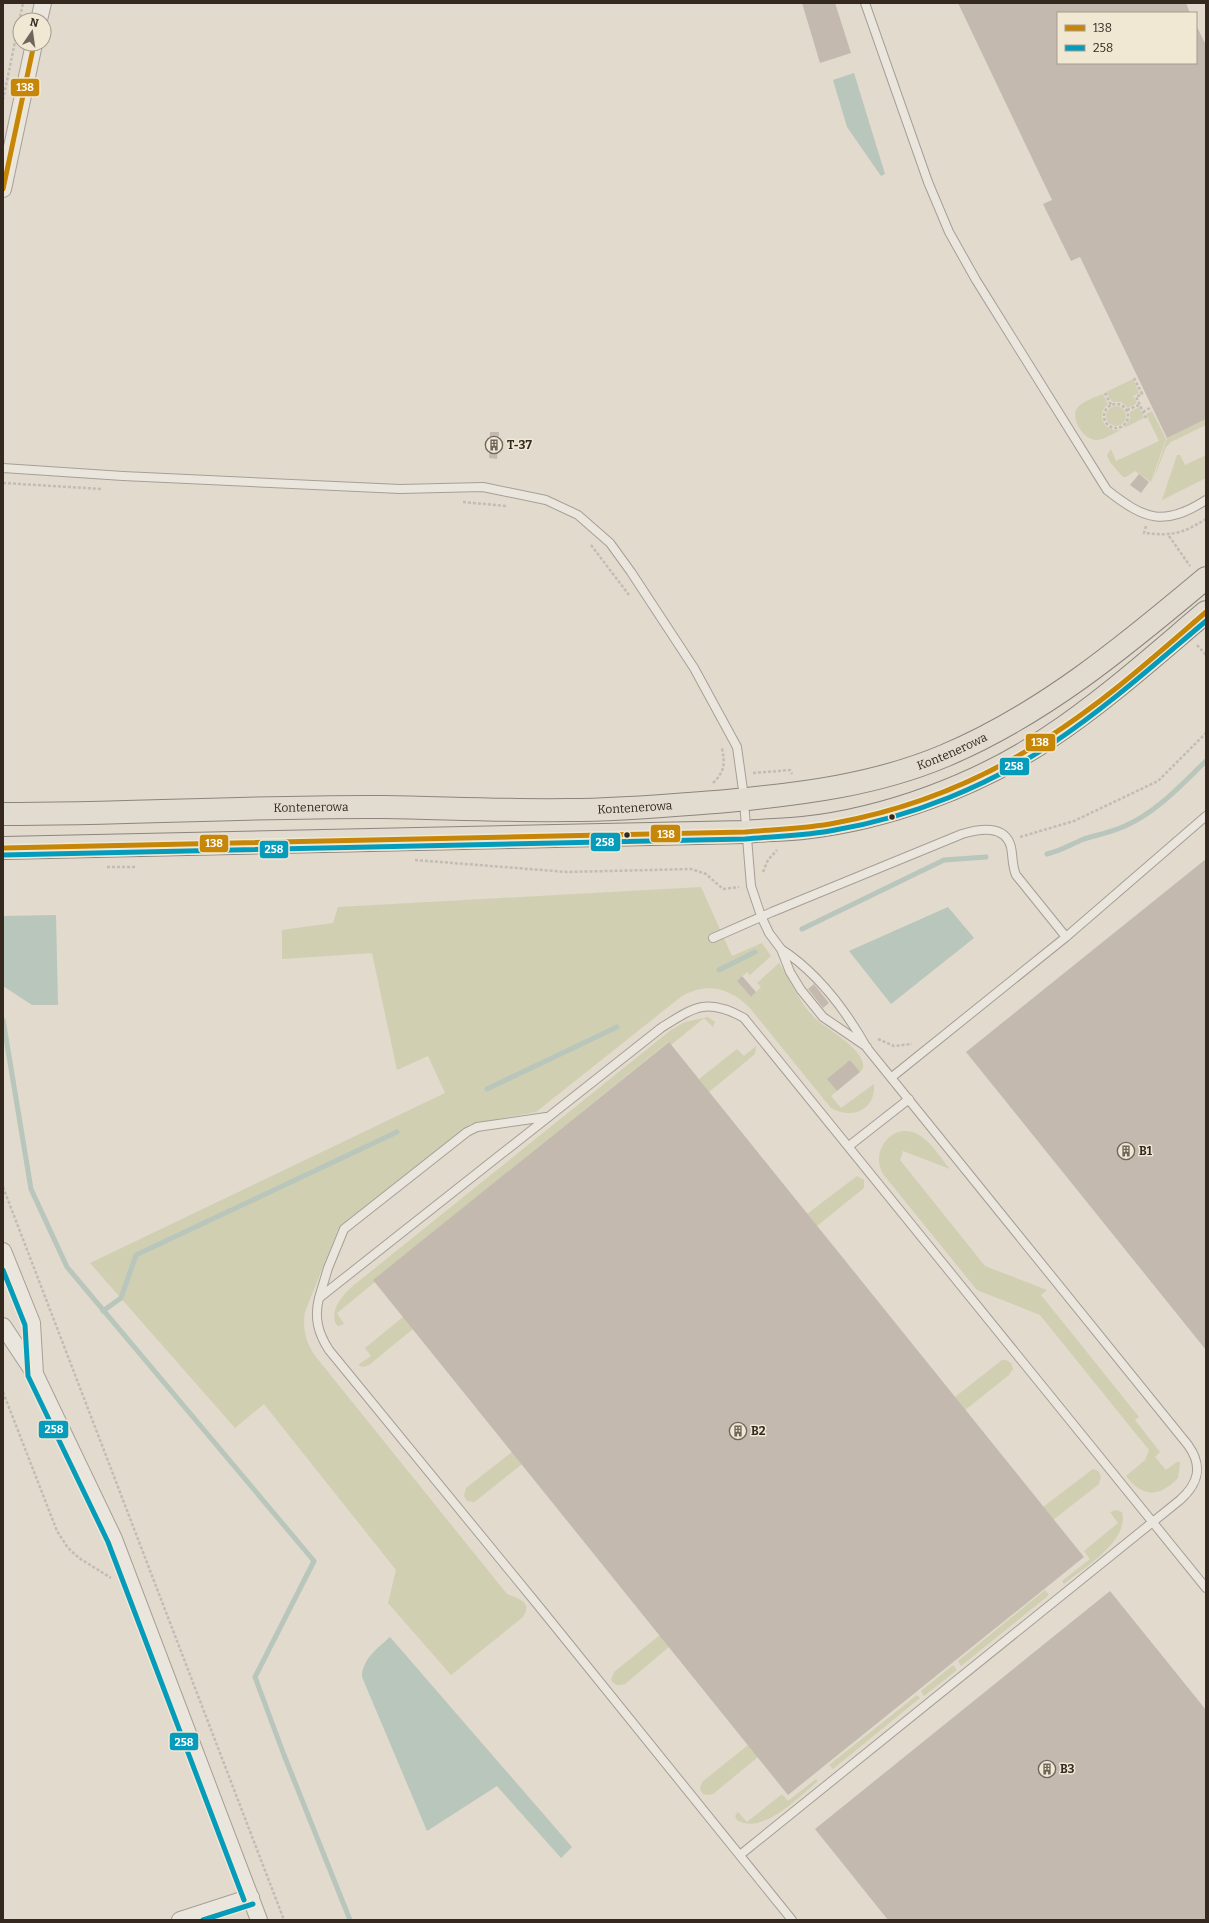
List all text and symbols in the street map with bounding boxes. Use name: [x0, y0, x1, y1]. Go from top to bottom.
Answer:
north arrow: [12, 12, 52, 52]
legend: [1057, 12, 1197, 64]
text: N: [29, 15, 40, 30]
text: 138: [1093, 21, 1112, 35]
text: 258: [1093, 41, 1113, 55]
line badge: 138: [10, 78, 40, 97]
text: 138: [16, 81, 34, 94]
building icon: T-37: [484, 435, 504, 455]
place label: T-37: [507, 438, 533, 452]
street label: Kontenerowa: [915, 730, 990, 773]
line badge: 138: [1025, 733, 1056, 752]
text: 138: [1031, 736, 1049, 749]
line badge: 258: [999, 757, 1030, 776]
text: 258: [1005, 760, 1024, 773]
street label: Kontenerowa: [597, 798, 673, 817]
street label: Kontenerowa: [273, 800, 349, 815]
unlabelled marker: [887, 812, 897, 822]
line badge: 138: [650, 824, 681, 843]
text: 138: [657, 828, 675, 841]
unlabelled marker: [622, 830, 632, 840]
line badge: 258: [590, 832, 621, 852]
line badge: 138: [199, 834, 229, 853]
text: 258: [596, 836, 615, 849]
text: 138: [205, 837, 223, 850]
line badge: 258: [259, 840, 289, 859]
text: 258: [265, 843, 284, 856]
building icon: B1: [1116, 1141, 1136, 1161]
place label: B1: [1139, 1144, 1153, 1158]
line badge: 258: [38, 1420, 69, 1439]
building icon: B2: [728, 1421, 748, 1441]
text: 258: [45, 1423, 64, 1436]
place label: B2: [751, 1424, 766, 1438]
line badge: 258: [169, 1732, 199, 1751]
text: 258: [175, 1736, 194, 1749]
building icon: B3: [1037, 1759, 1057, 1779]
place label: B3: [1060, 1762, 1075, 1776]

